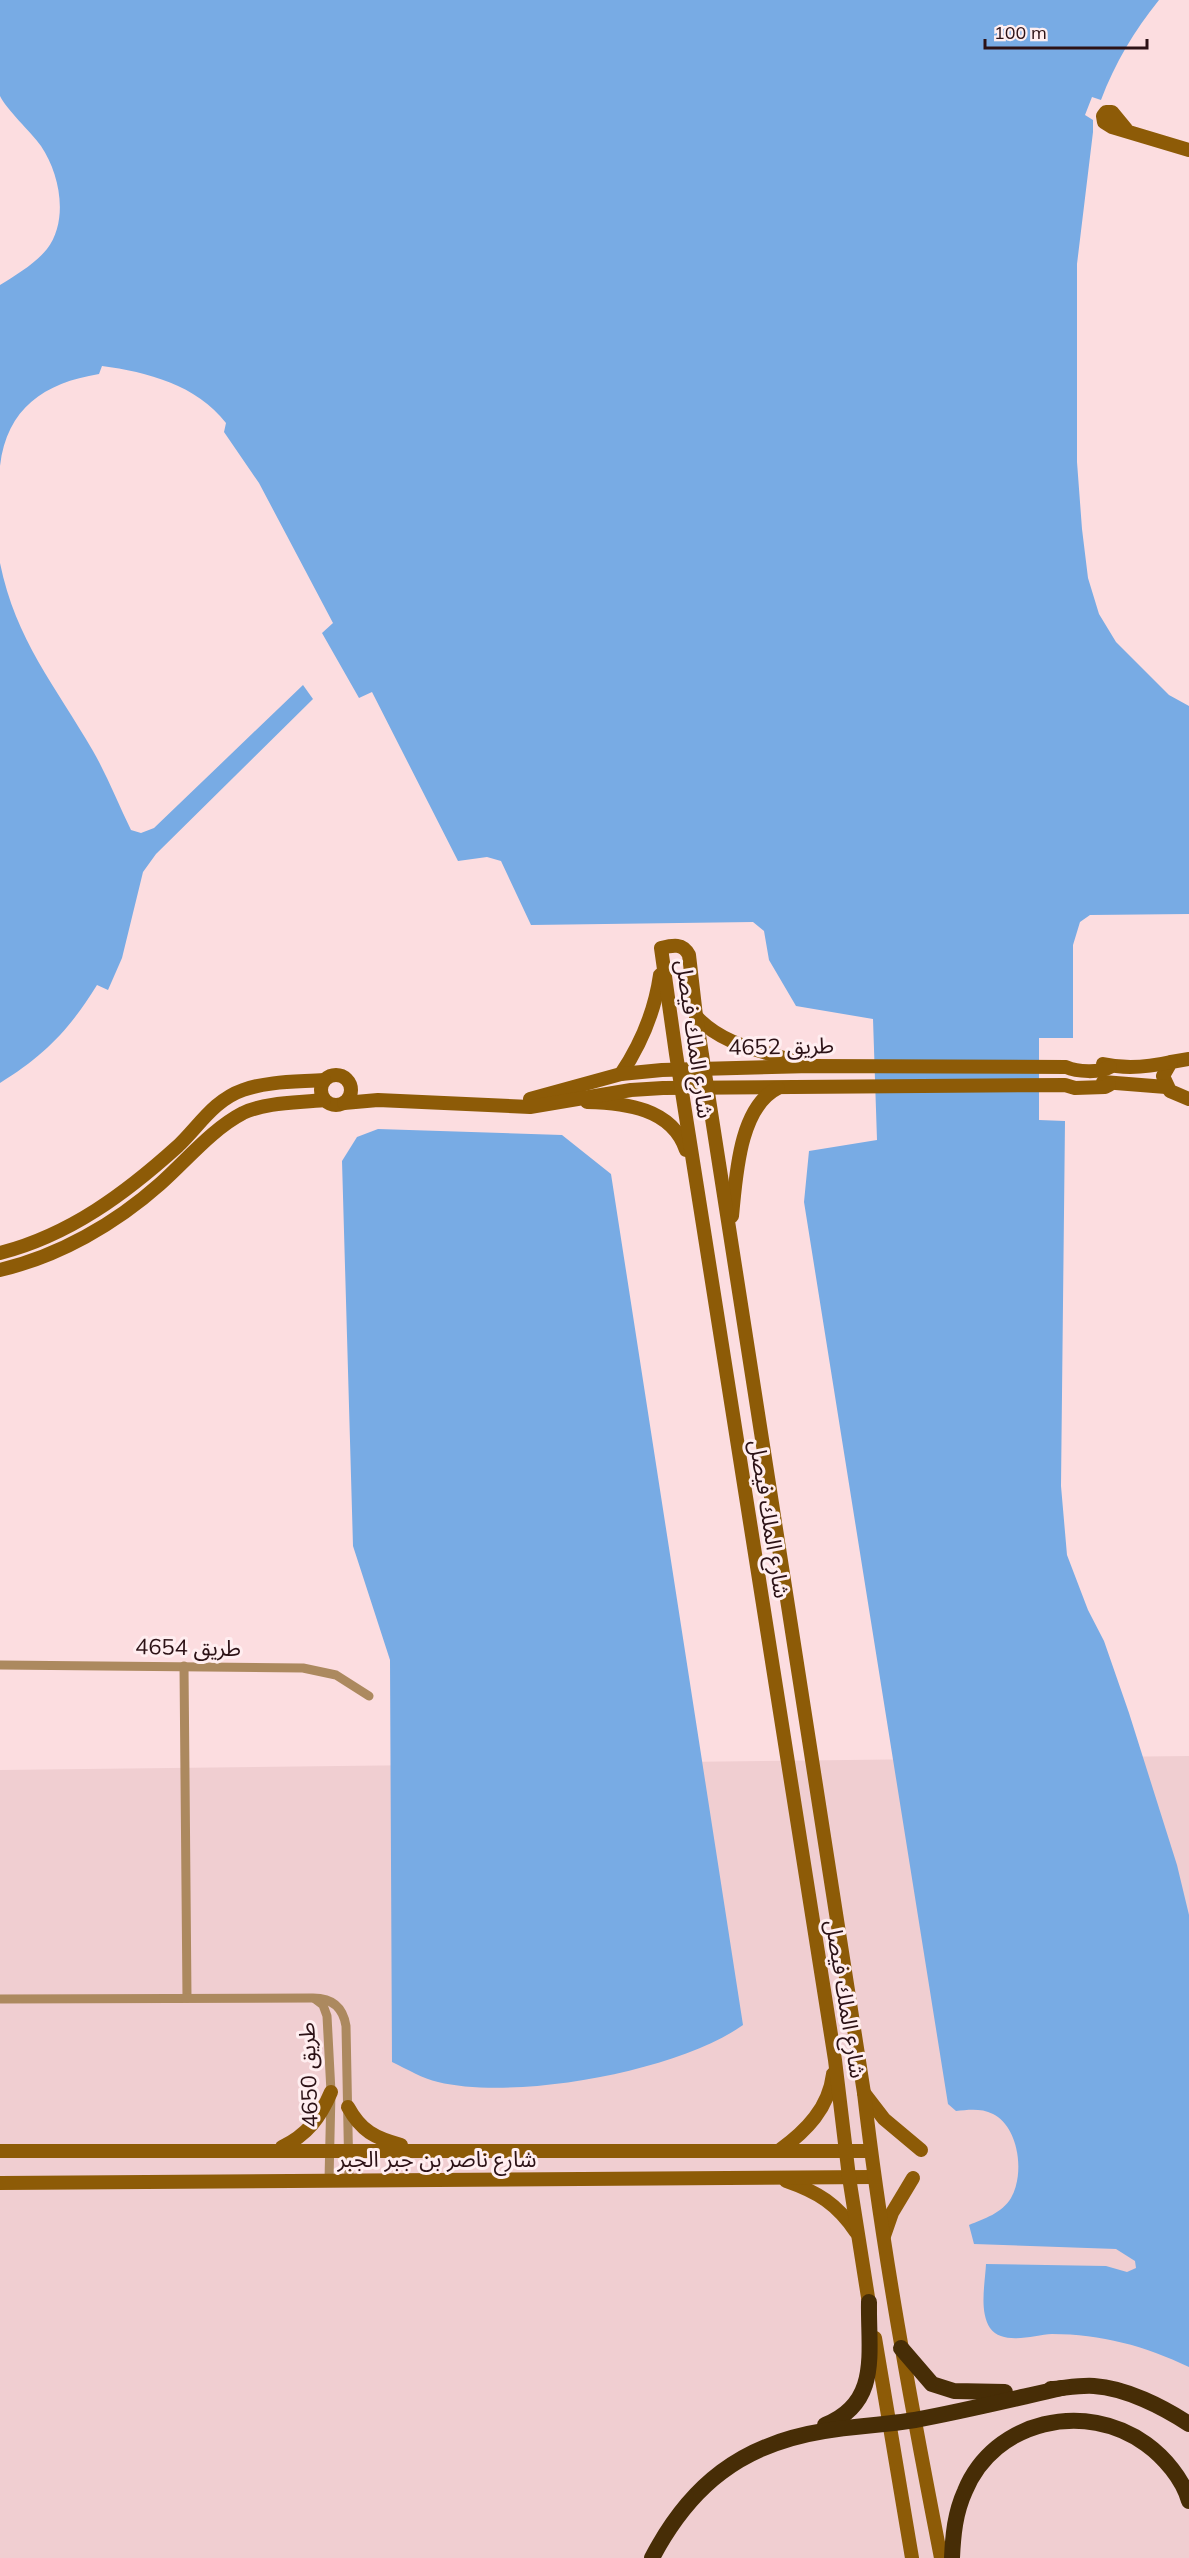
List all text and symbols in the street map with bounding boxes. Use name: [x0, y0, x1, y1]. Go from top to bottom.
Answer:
scale bar: [985, 12, 1147, 50]
text: 100 m: [994, 21, 1047, 44]
street label: شارع الملك فيصل: [667, 958, 720, 1121]
street label: طريق 4652: [728, 1031, 834, 1061]
street label: شارع الملك فيصل: [741, 1438, 796, 1601]
street label: طريق 4654: [135, 1632, 241, 1662]
street label: شارع الملك فيصل: [817, 1918, 872, 2081]
street label: طريق 4650: [292, 2022, 324, 2128]
street label: شارع ناصر بن جبر الجبر: [336, 2145, 537, 2176]

